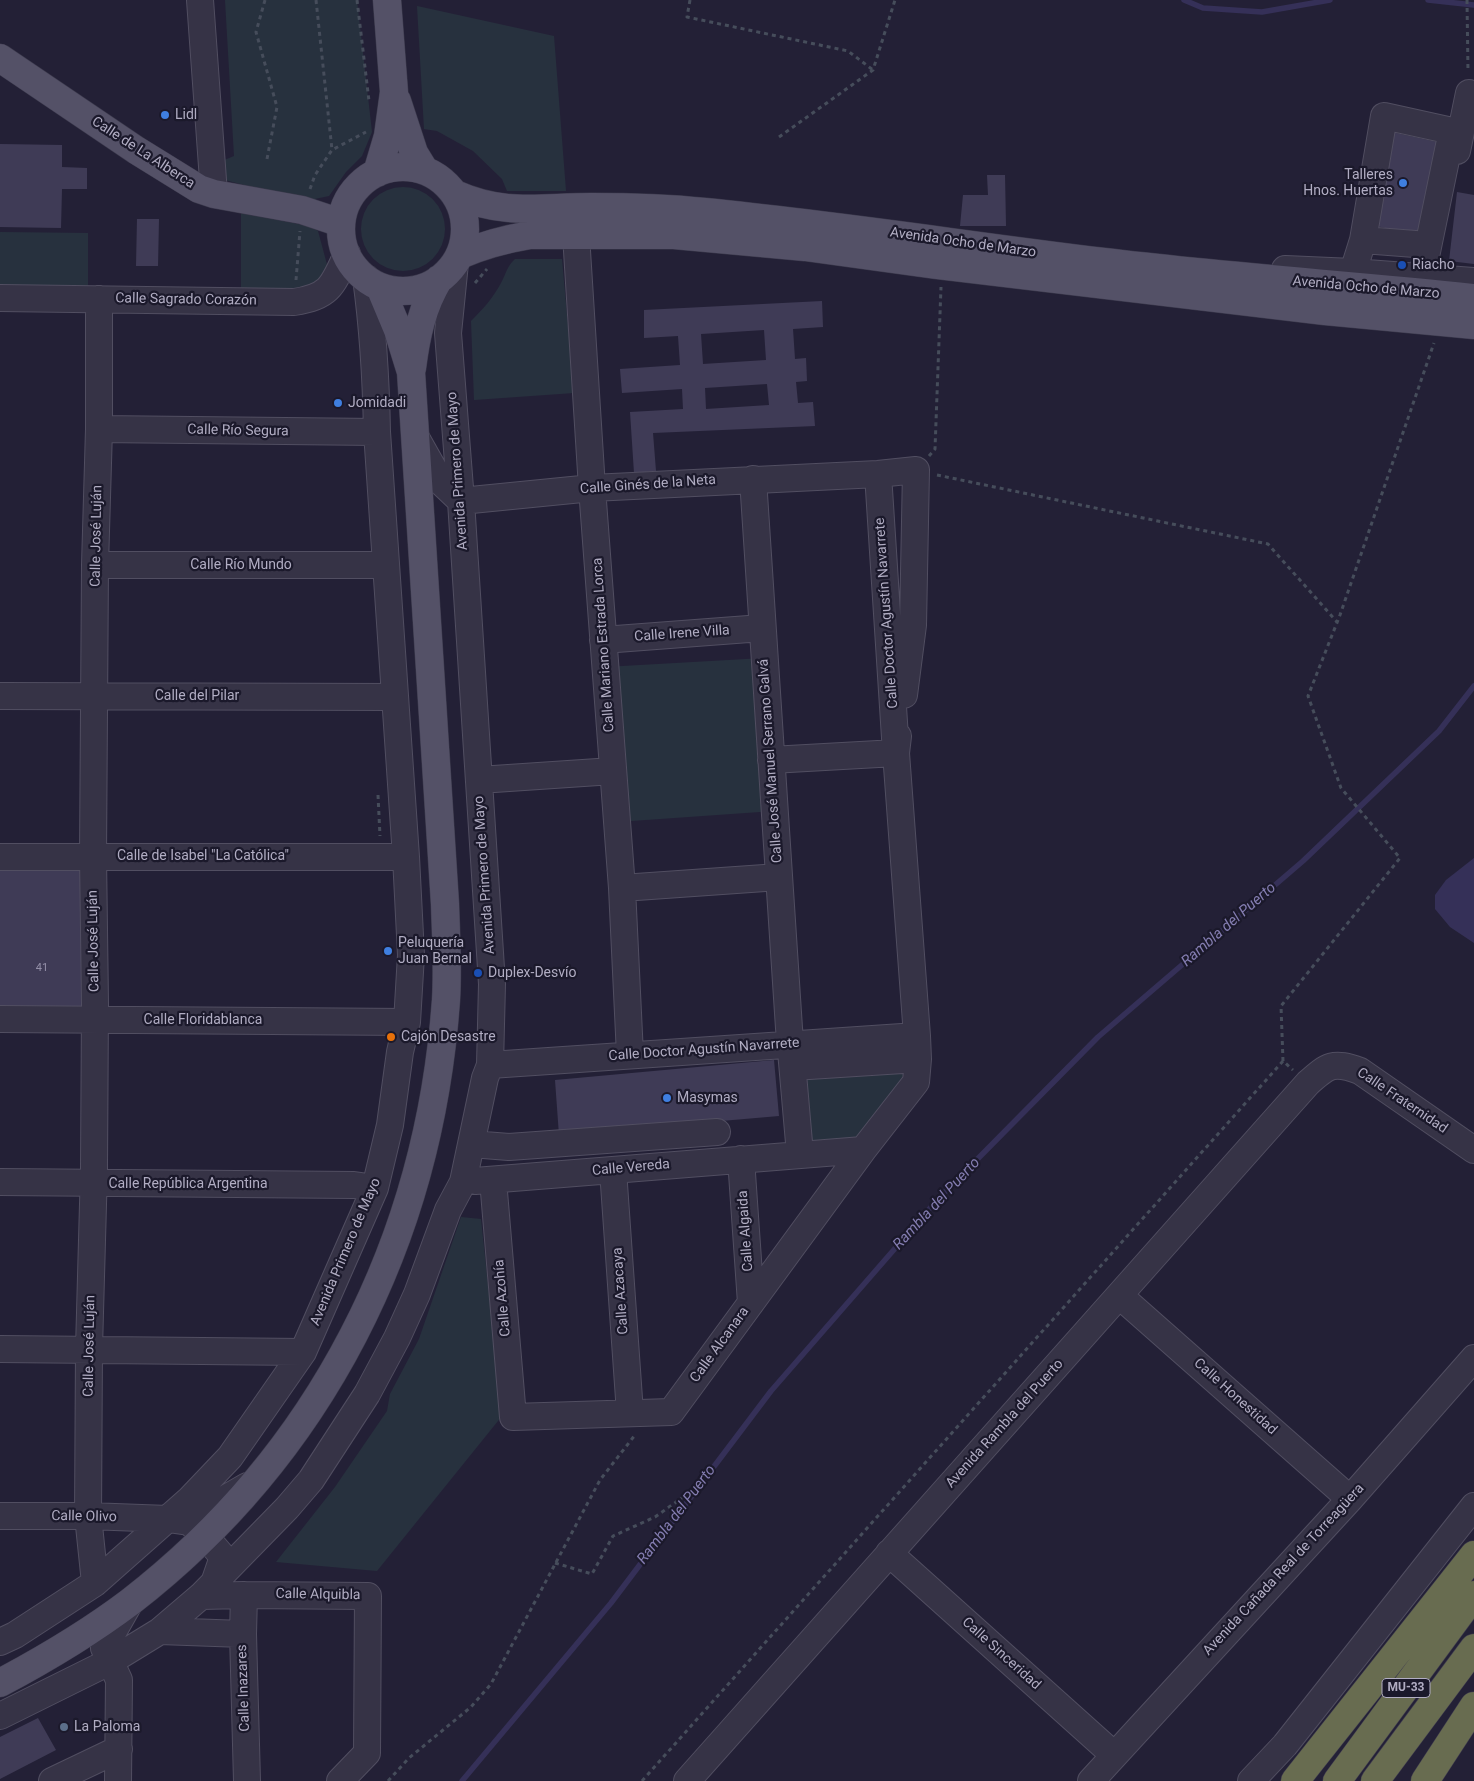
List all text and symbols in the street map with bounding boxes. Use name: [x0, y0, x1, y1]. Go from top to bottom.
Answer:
place label: Lidl: [175, 107, 197, 123]
marker: Lidl: [159, 109, 171, 121]
street label: Calle de La Alberca: [88, 113, 198, 193]
place label: Talleres Hnos. Huertas: [1303, 167, 1393, 200]
marker: Talleres Hnos. Huertas: [1397, 177, 1409, 189]
street label: Avenida Ocho de Marzo: [889, 224, 1037, 262]
place label: Riacho: [1412, 257, 1455, 273]
marker: Riacho: [1396, 259, 1408, 271]
street label: Avenida Ocho de Marzo: [1292, 273, 1440, 303]
street label: Calle Sagrado Corazón: [115, 290, 257, 310]
street label: Avenida Primero de Mayo: [444, 391, 472, 551]
place label: Jomidadi: [348, 395, 406, 411]
marker: Jomidadi: [332, 397, 344, 409]
street label: Calle Río Segura: [187, 422, 289, 440]
street label: Calle Ginés de la Neta: [580, 472, 716, 498]
street label: Calle José Luján: [88, 485, 106, 587]
street label: Calle Doctor Agustín Navarrete: [872, 517, 902, 709]
street label: Calle Río Mundo: [190, 557, 292, 573]
street label: Calle Mariano Estrada Lorca: [590, 557, 618, 733]
street label: Calle Irene Villa: [634, 622, 730, 646]
street label: Calle José Manuel Serrano Galvá: [755, 658, 787, 864]
street label: Calle del Pilar: [155, 688, 239, 704]
street label: Avenida Primero de Mayo: [471, 795, 499, 955]
street label: Calle de Isabel "La Católica": [117, 848, 289, 864]
water label: Rambla del Puerto: [1178, 879, 1280, 971]
street label: Calle José Luján: [85, 890, 103, 992]
place label: Peluquería Juan Bernal: [398, 935, 472, 968]
marker: Peluquería Juan Bernal: [382, 945, 394, 957]
house number: 41: [36, 961, 48, 975]
place label: Duplex-Desvío: [488, 965, 576, 981]
marker: Duplex-Desvío: [472, 967, 484, 979]
street label: Calle Floridablanca: [144, 1012, 262, 1028]
place label: Cajón Desastre: [401, 1029, 496, 1045]
marker: Cajón Desastre: [385, 1031, 397, 1043]
street label: Calle Doctor Agustín Navarrete: [608, 1035, 800, 1065]
street label: Calle Fraternidad: [1354, 1065, 1450, 1137]
place label: Masymas: [677, 1090, 738, 1106]
marker: Masymas: [661, 1092, 673, 1104]
water label: Rambla del Puerto: [890, 1154, 984, 1254]
street label: Calle Vereda: [591, 1156, 671, 1180]
street label: Calle República Argentina: [108, 1176, 268, 1192]
street label: Avenida Primero de Mayo: [307, 1176, 385, 1328]
street label: Calle Algaida: [735, 1190, 757, 1272]
street label: Calle Azacaya: [610, 1247, 632, 1335]
street label: Calle Azohía: [491, 1259, 515, 1337]
street label: Calle José Luján: [81, 1295, 99, 1397]
street label: Calle Alcanara: [687, 1304, 753, 1386]
street label: Calle Honestidad: [1190, 1355, 1280, 1439]
street label: Avenida Rambla del Puerto: [943, 1356, 1067, 1492]
water label: Rambla del Puerto: [634, 1462, 720, 1568]
street label: Avenida Cañada Real de Torreagüera: [1200, 1481, 1368, 1659]
street label: Calle Olivo: [51, 1508, 117, 1526]
street label: Calle Alquibla: [275, 1586, 361, 1604]
street label: Calle Sinceridad: [958, 1614, 1044, 1694]
street label: Calle Inazares: [234, 1644, 254, 1732]
road number: MU-33: [1382, 1679, 1430, 1698]
place label: La Paloma: [74, 1719, 140, 1735]
marker: La Paloma: [58, 1721, 70, 1733]

